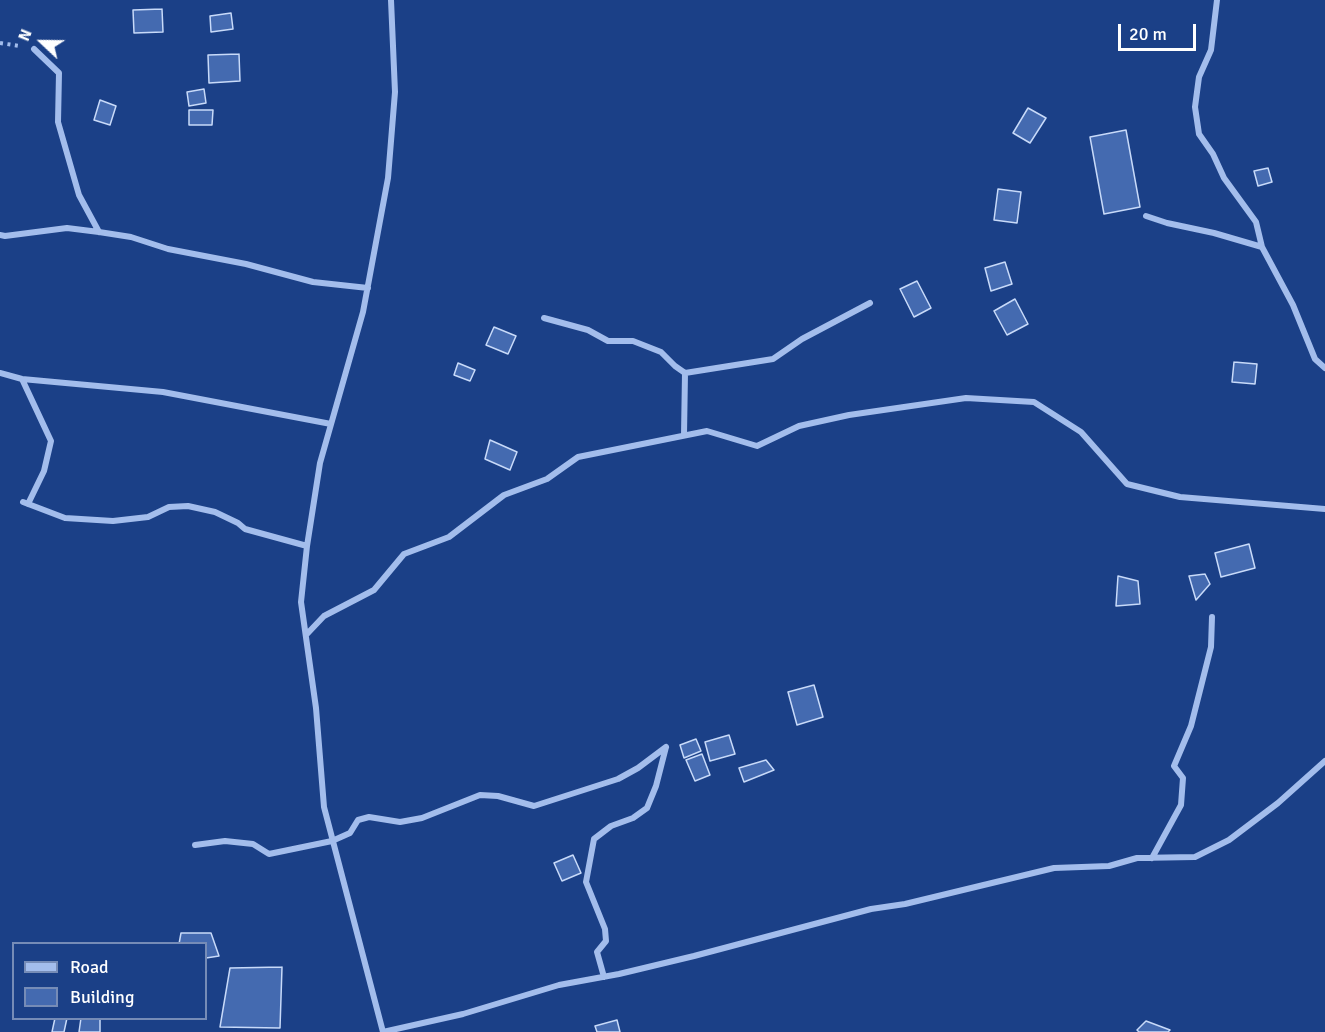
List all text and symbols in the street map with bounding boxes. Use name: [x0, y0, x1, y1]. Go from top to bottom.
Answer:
north arrow: [12, 12, 72, 72]
scale bar: [1121, 12, 1199, 50]
text: 20 m: [1129, 23, 1167, 45]
text: N: [14, 26, 37, 44]
legend: [12, 942, 207, 1020]
text: Road: [70, 956, 109, 978]
text: Building: [70, 986, 134, 1008]

